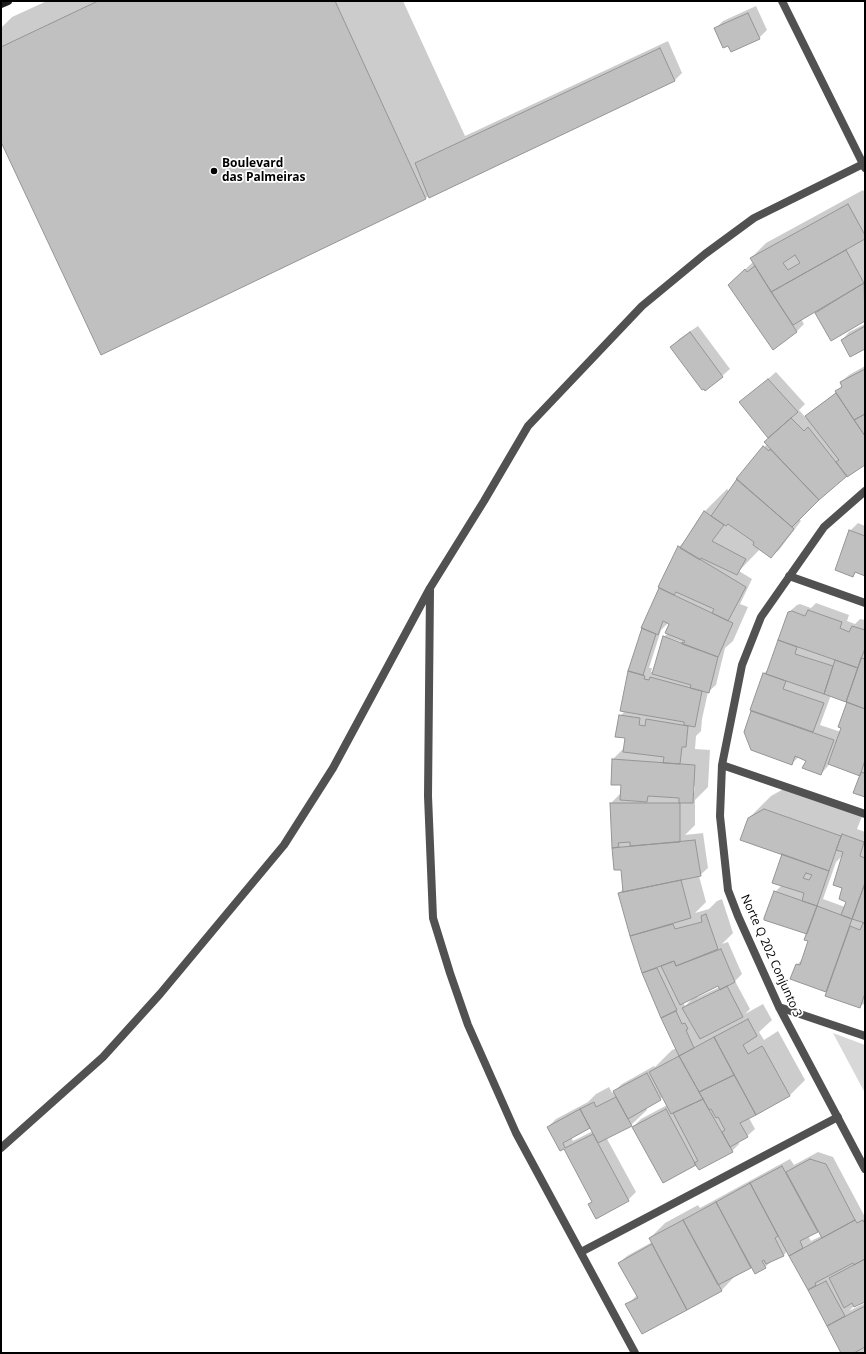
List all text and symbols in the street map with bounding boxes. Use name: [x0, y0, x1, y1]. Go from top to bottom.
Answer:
place label: Boulevard das Palmeiras: [222, 157, 306, 185]
marker: Boulevard das Palmeiras: [209, 166, 219, 176]
street label: Norte Q 202 Conjunto 3: [737, 892, 805, 1020]

